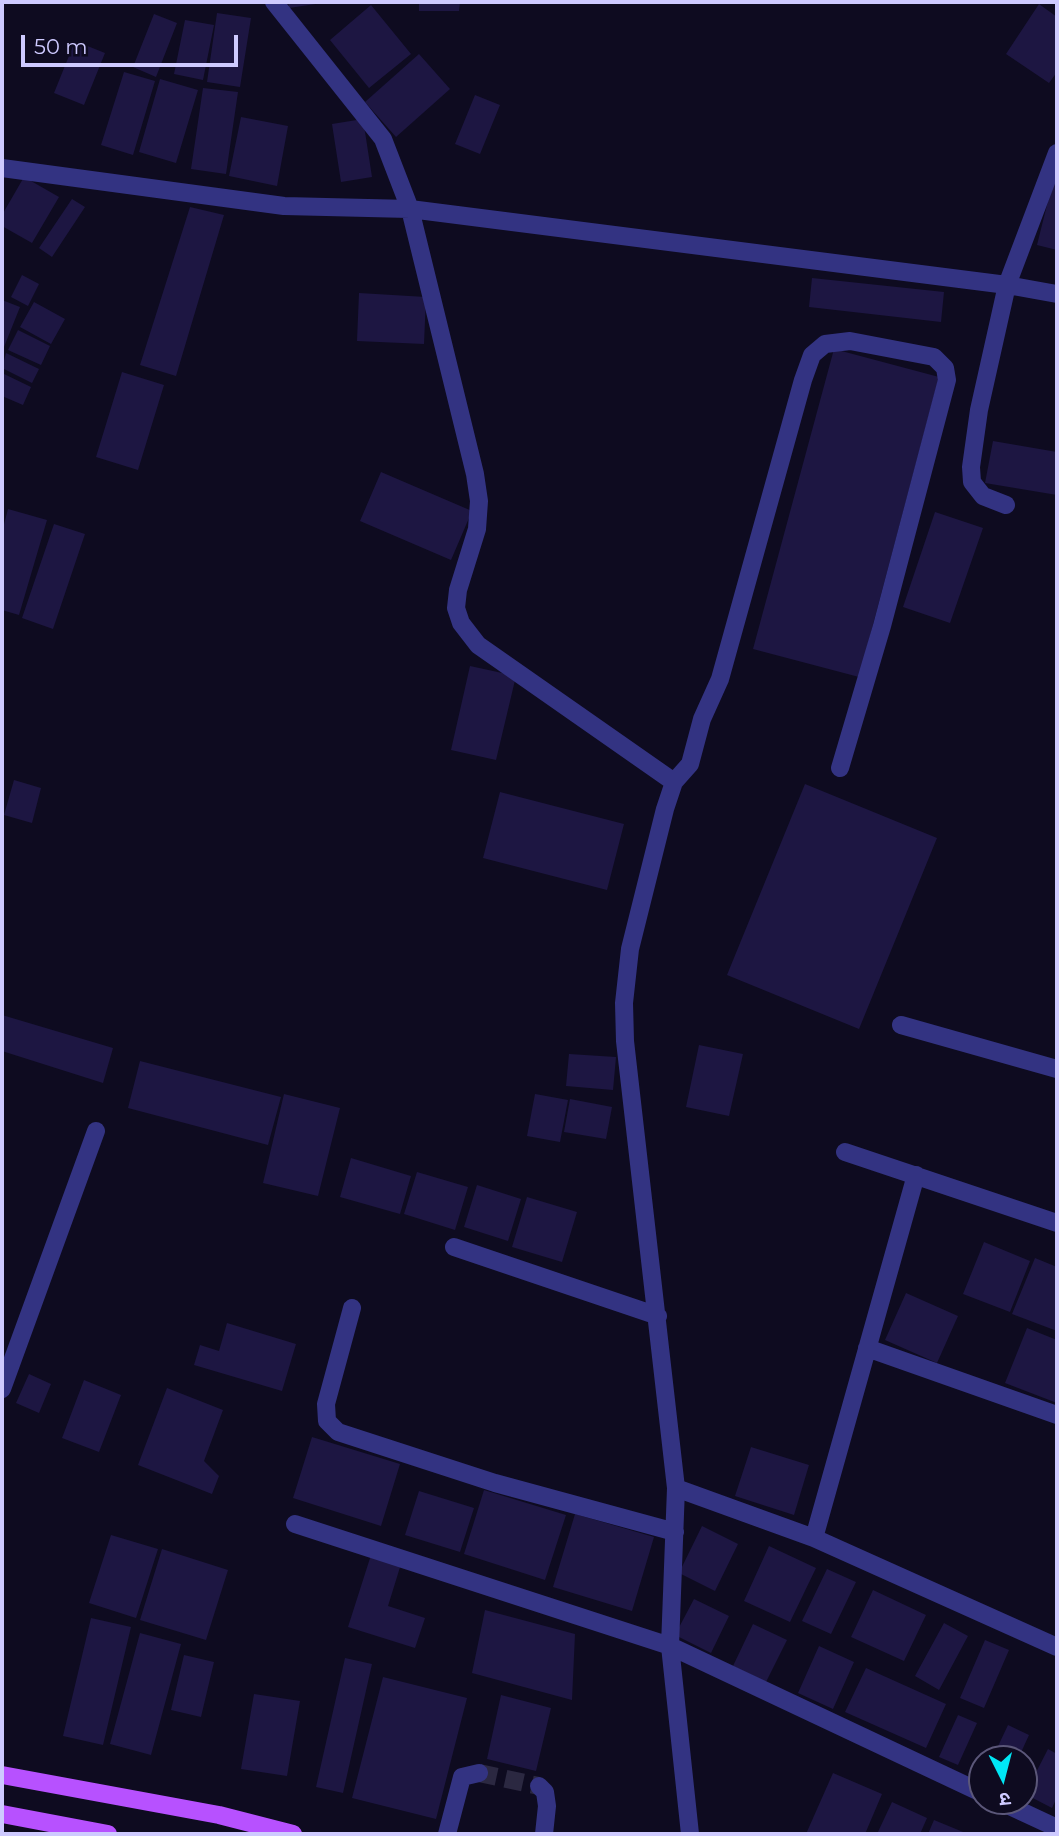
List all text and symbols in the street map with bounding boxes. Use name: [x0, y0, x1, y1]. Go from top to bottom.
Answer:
scale bar: [24, 21, 242, 65]
text: 50 m: [34, 34, 88, 59]
north arrow: [968, 1745, 1038, 1815]
text: उ: [998, 1787, 1012, 1811]

